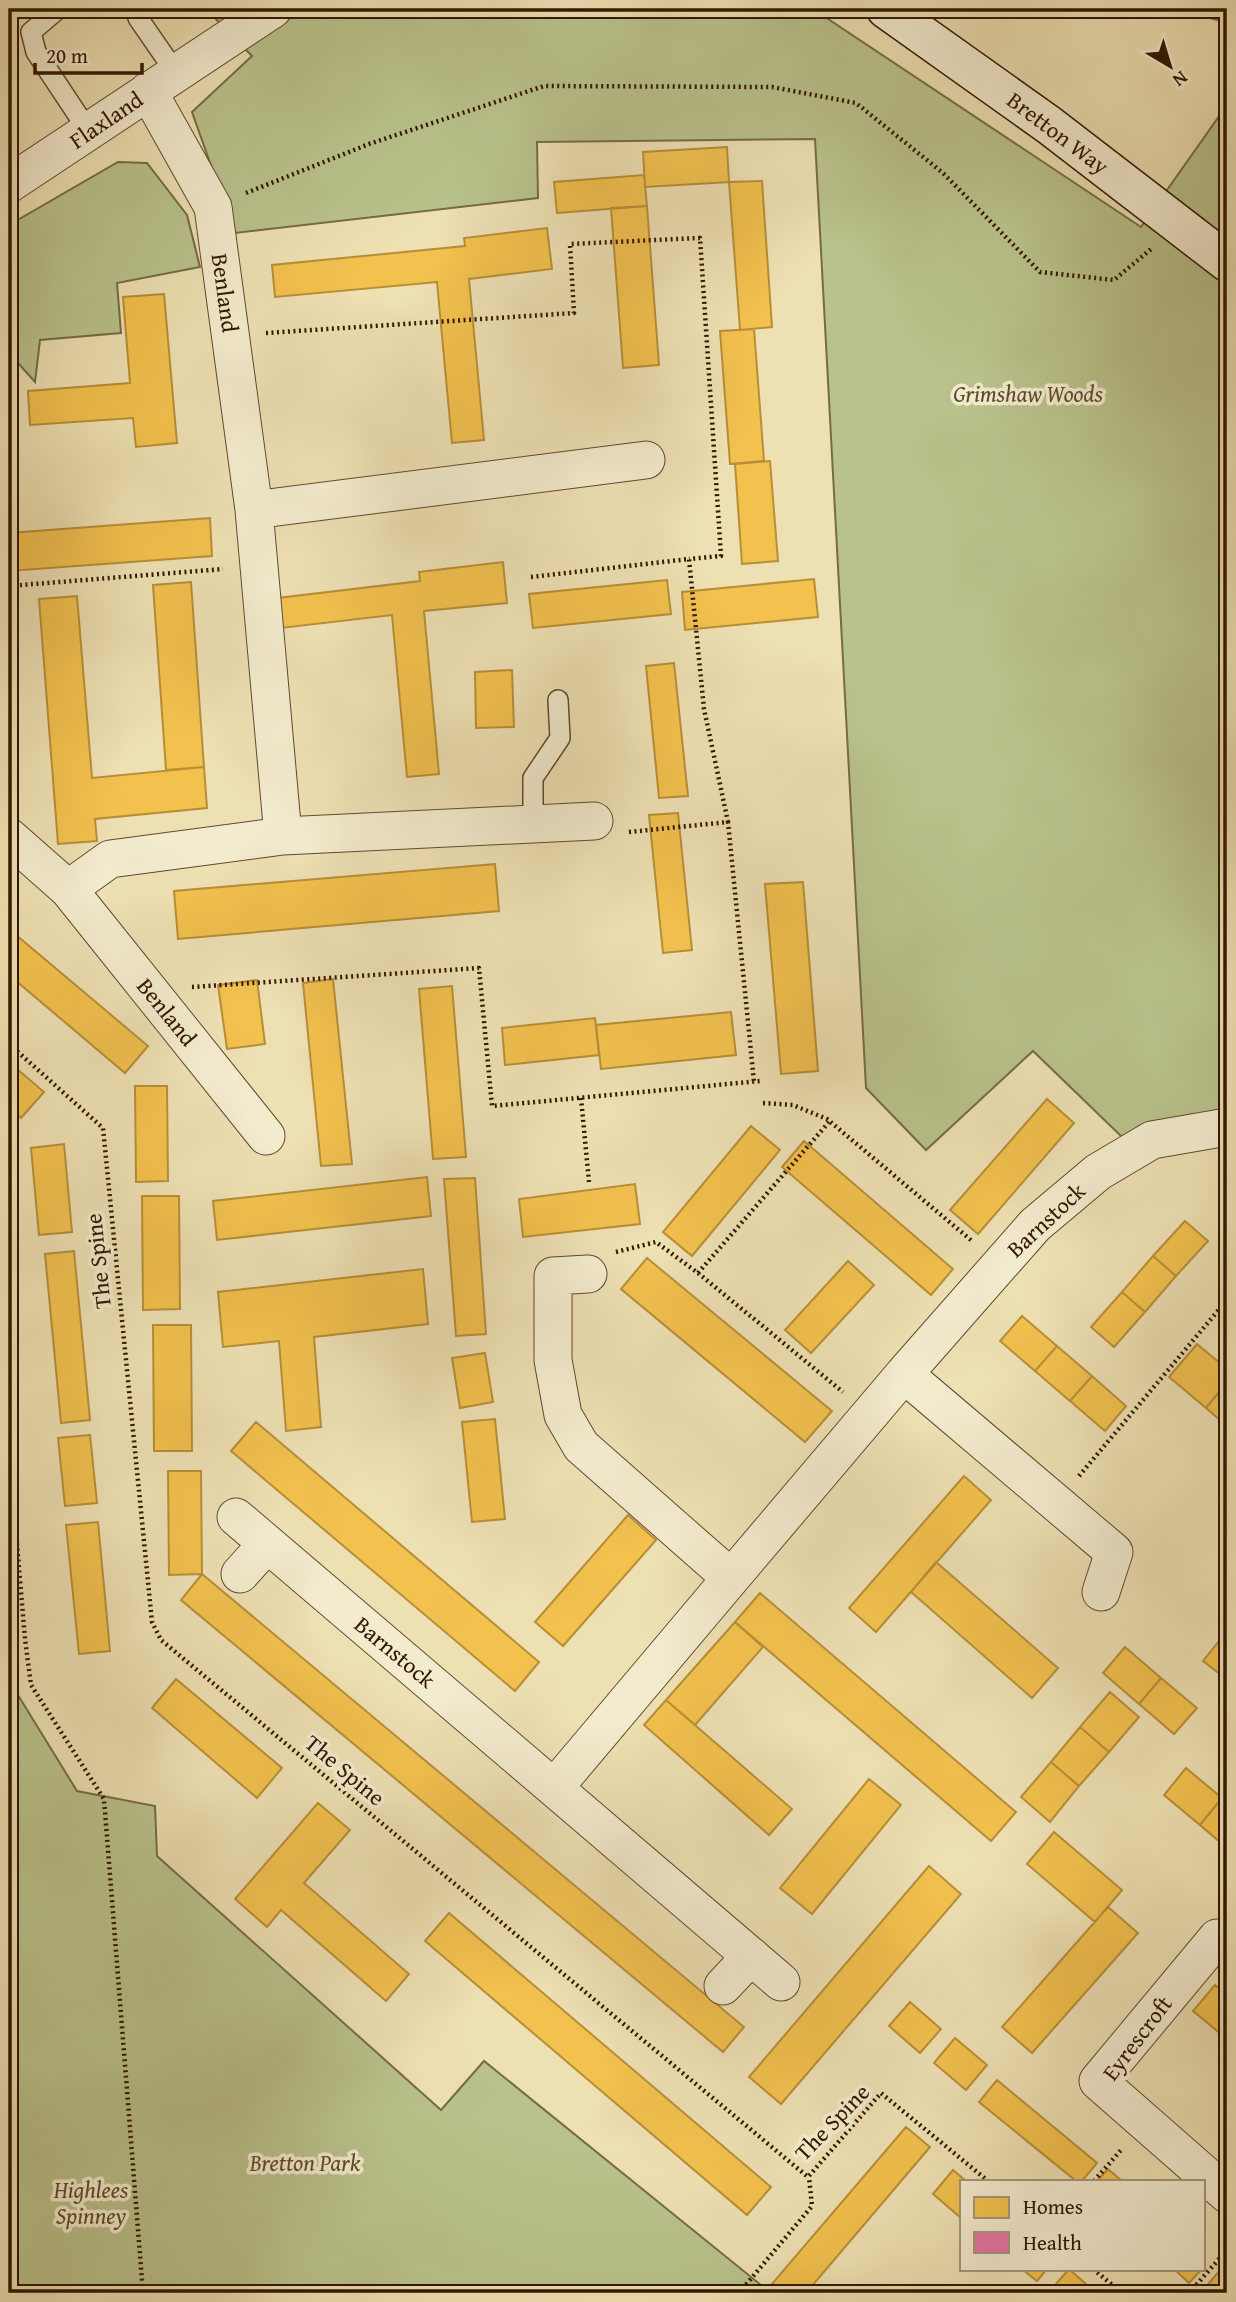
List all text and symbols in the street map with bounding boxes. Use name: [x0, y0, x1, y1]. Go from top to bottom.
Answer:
scale bar: [35, 32, 142, 76]
north arrow: [1134, 32, 1204, 102]
text: 20 m: [46, 40, 88, 71]
text: N: [1167, 64, 1194, 95]
street label: Flaxland: [62, 82, 150, 156]
street label: Bretton Way: [1000, 83, 1117, 182]
street label: Benland: [204, 251, 247, 335]
park label: Grimshaw Woods: [953, 377, 1103, 410]
street label: Benland: [130, 971, 206, 1053]
street label: Barnstock: [999, 1174, 1093, 1265]
street label: The Spine: [76, 1212, 119, 1310]
street label: Barnstock: [348, 1608, 443, 1696]
street label: The Spine: [298, 1726, 393, 1813]
street label: Eyrescroft: [1094, 1988, 1179, 2087]
street label: The Spine: [787, 2076, 877, 2167]
park label: Bretton Park: [249, 2146, 361, 2179]
park label: Highlees Spinney: [53, 2173, 129, 2232]
legend: [960, 2180, 1204, 2270]
text: Homes: [1023, 2191, 1083, 2222]
text: Health: [1023, 2227, 1082, 2258]

